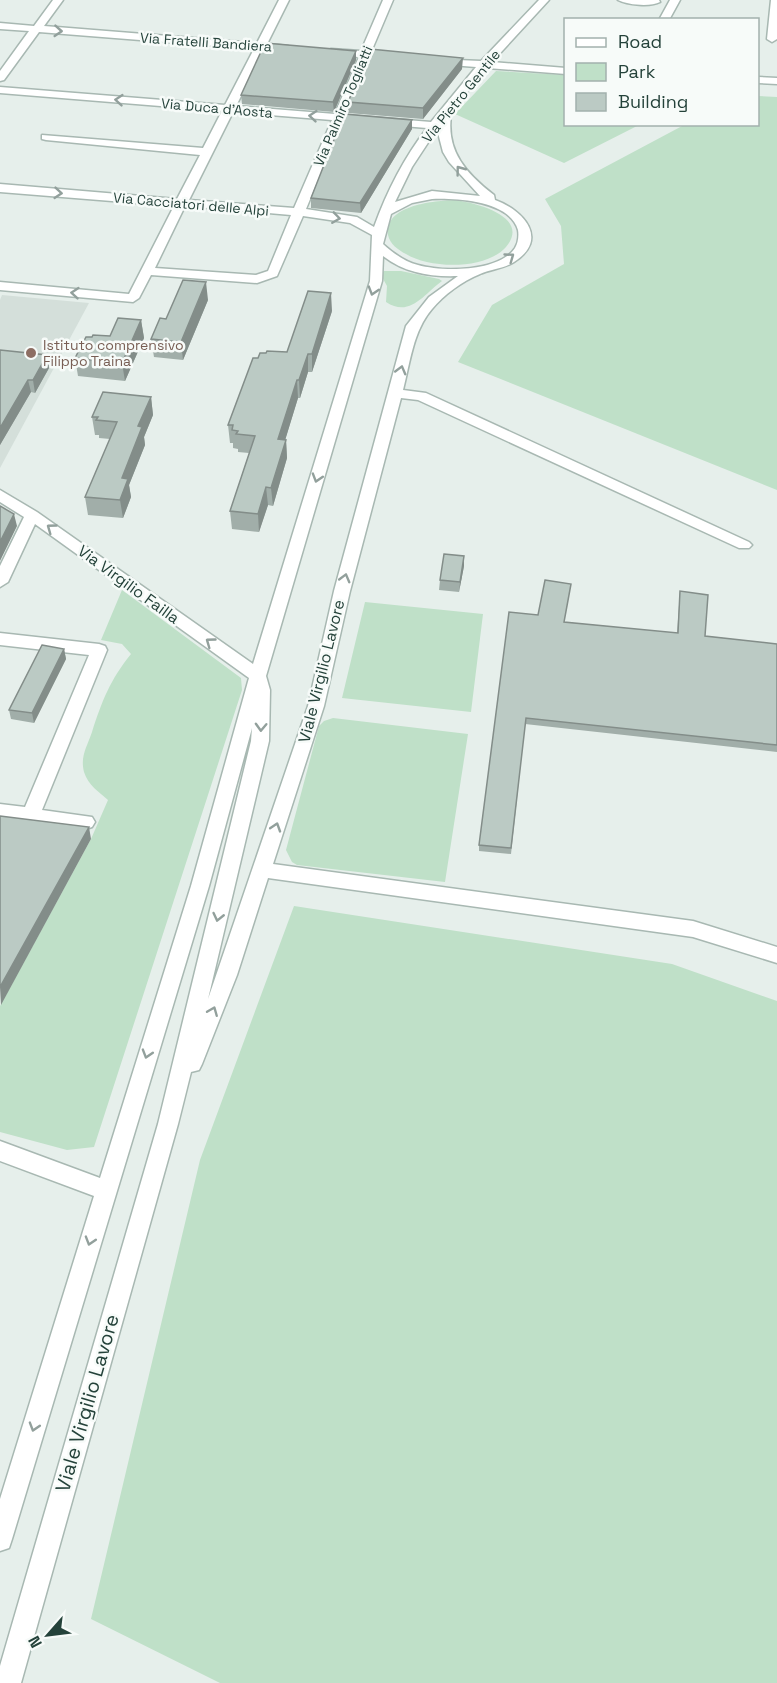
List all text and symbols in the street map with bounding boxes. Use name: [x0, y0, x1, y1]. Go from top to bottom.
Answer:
legend: [564, 18, 759, 126]
one-way arrow: [54, 24, 63, 37]
street label: Via Fratelli Bandiera: [140, 28, 272, 56]
text: Road: [618, 30, 662, 53]
street label: Via Palmiro Togliatti: [309, 43, 377, 169]
street label: Via Pietro Gentile: [418, 46, 504, 146]
text: Park: [618, 60, 656, 83]
text: Building: [618, 90, 688, 113]
one-way arrow: [114, 94, 123, 107]
street label: Via Duca d'Aosta: [160, 94, 274, 122]
one-way arrow: [308, 109, 317, 122]
one-way arrow: [456, 165, 467, 176]
one-way arrow: [54, 186, 63, 199]
street label: Via Cacciatori delle Alpi: [112, 188, 270, 220]
one-way arrow: [332, 211, 341, 223]
one-way arrow: [503, 253, 514, 264]
one-way arrow: [368, 285, 380, 296]
one-way arrow: [70, 287, 79, 300]
place label: Istituto comprensivo Filippo Traina: [43, 336, 184, 370]
marker: Istituto comprensivo Filippo Traina: [24, 346, 38, 360]
one-way arrow: [394, 365, 406, 376]
one-way arrow: [312, 472, 324, 483]
one-way arrow: [47, 525, 58, 536]
street label: Via Virgilio Failla: [74, 540, 184, 629]
one-way arrow: [338, 574, 350, 584]
street label: Viale Virgilio Lavore: [294, 597, 349, 745]
one-way arrow: [205, 638, 216, 649]
one-way arrow: [254, 722, 267, 731]
one-way arrow: [269, 822, 281, 833]
one-way arrow: [212, 912, 225, 922]
one-way arrow: [206, 1006, 218, 1017]
one-way arrow: [142, 1048, 155, 1059]
one-way arrow: [85, 1235, 97, 1246]
street label: Viale Virgilio Lavore: [49, 1311, 125, 1495]
one-way arrow: [29, 1422, 41, 1432]
north arrow: [18, 1605, 78, 1665]
text: N: [23, 1632, 47, 1651]

